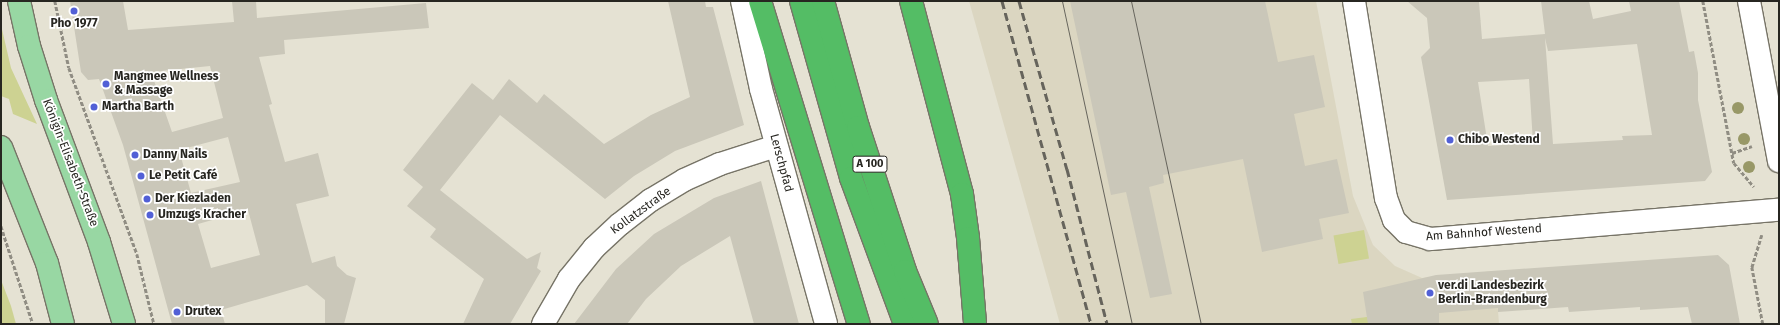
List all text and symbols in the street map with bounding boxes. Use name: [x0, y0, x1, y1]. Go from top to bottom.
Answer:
marker: Pho 1977: [69, 6, 79, 16]
place label: Pho 1977: [50, 17, 98, 31]
place label: Mangmee Wellness & Massage: [114, 70, 219, 98]
marker: Mangmee Wellness & Massage: [101, 79, 111, 89]
street label: Königin-Elisabeth-Straße: [39, 97, 101, 229]
place label: Martha Barth: [102, 100, 174, 114]
marker: Martha Barth: [89, 102, 99, 112]
street label: Lerschpfad: [766, 132, 796, 194]
place label: Chibo Westend: [1458, 133, 1540, 147]
marker: Chibo Westend: [1445, 135, 1455, 145]
place label: Danny Nails: [143, 148, 207, 162]
marker: Danny Nails: [130, 150, 140, 160]
road number: A 100: [852, 155, 888, 173]
place label: Le Petit Café: [149, 169, 217, 183]
marker: Le Petit Café: [136, 171, 146, 181]
street label: Kollatzstraße: [608, 184, 674, 238]
place label: Der Kiezladen: [155, 192, 231, 206]
marker: Der Kiezladen: [142, 194, 152, 204]
place label: Umzugs Kracher: [158, 208, 246, 222]
marker: Umzugs Kracher: [145, 210, 155, 220]
street label: Am Bahnhof Westend: [1425, 222, 1543, 244]
place label: ver.di Landesbezirk Berlin-Brandenburg: [1438, 279, 1547, 307]
marker: ver.di Landesbezirk Berlin-Brandenburg: [1425, 288, 1435, 298]
place label: Drutex: [185, 305, 222, 319]
marker: Drutex: [172, 307, 182, 317]

